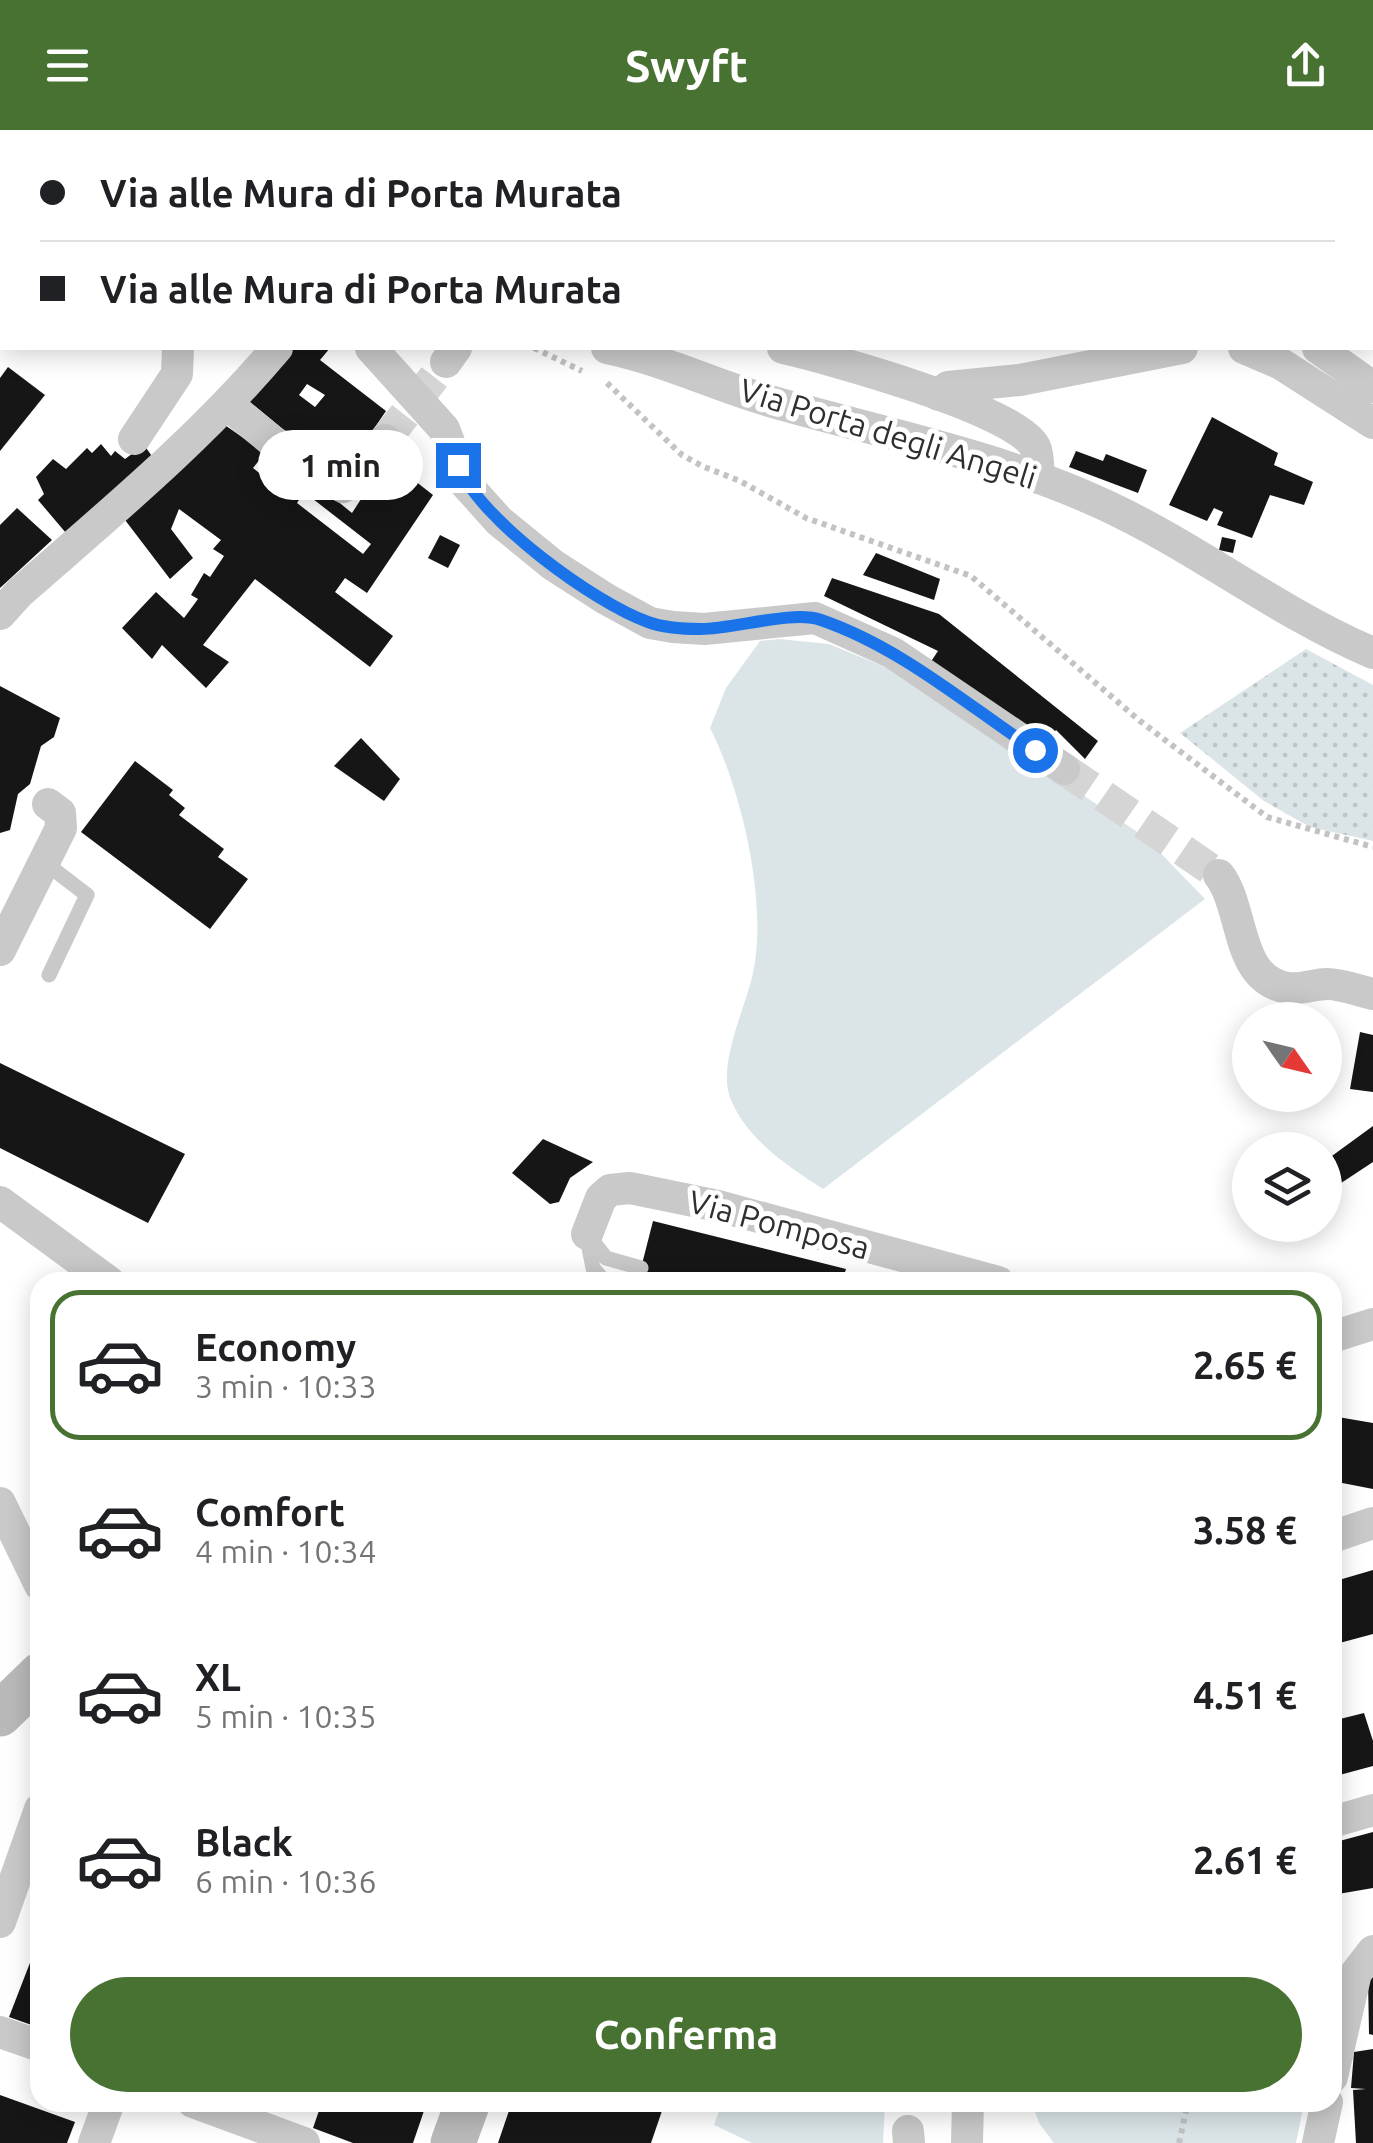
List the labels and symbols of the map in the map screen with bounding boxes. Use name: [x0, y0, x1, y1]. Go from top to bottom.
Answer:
street label: Via Porta degli Angeli: [736, 371, 1041, 495]
callout: 1 min: [258, 430, 423, 500]
route end: [436, 443, 481, 488]
route start: [1013, 728, 1058, 773]
north arrow: [1232, 1002, 1342, 1112]
street label: Via Pomposa: [685, 1183, 874, 1265]

